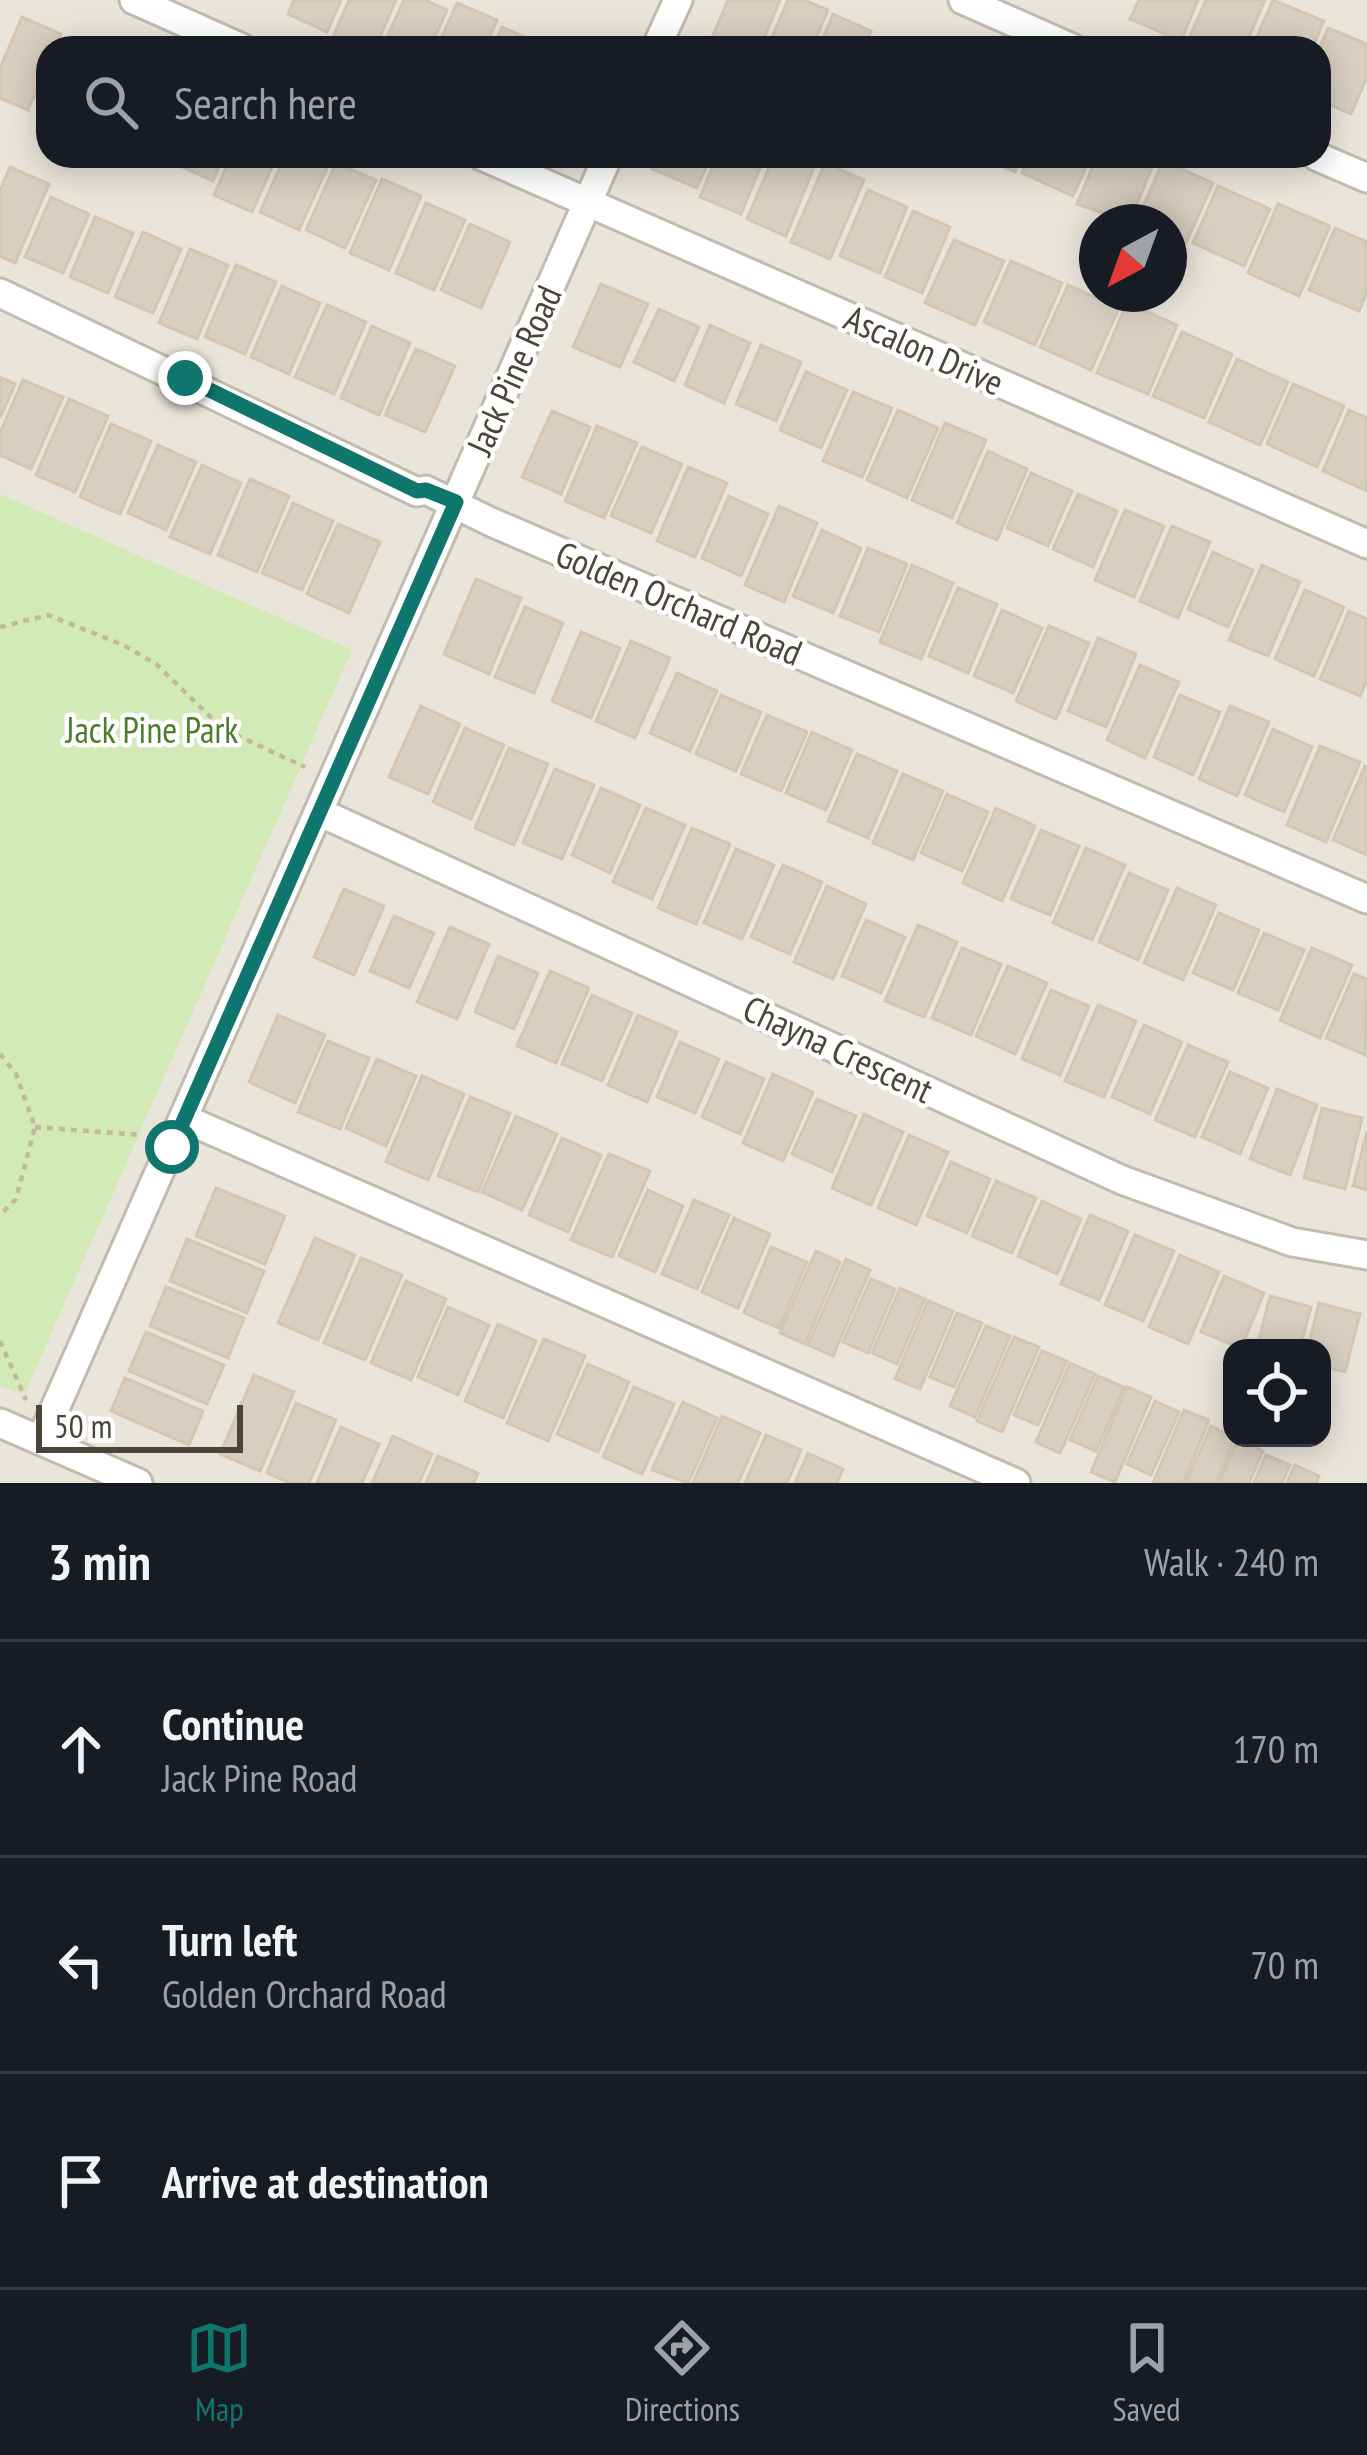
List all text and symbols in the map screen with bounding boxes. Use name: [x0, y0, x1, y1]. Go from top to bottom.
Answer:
search box: [36, 36, 1331, 168]
icon: search: [78, 69, 144, 135]
text: Search here: [174, 73, 357, 131]
north arrow: [1079, 204, 1187, 312]
street label: Jack Pine Road: [455, 278, 572, 463]
street label: Ascalon Drive: [837, 294, 1011, 405]
route end: [158, 351, 212, 405]
street label: Golden Orchard Road: [549, 530, 809, 676]
park label: Jack Pine Park: [65, 706, 238, 753]
street label: Chayna Crescent: [736, 984, 941, 1113]
route start: [145, 1120, 199, 1174]
map controls: [1223, 1339, 1331, 1447]
button: locate: [1223, 1339, 1331, 1447]
scale bar: [36, 1399, 243, 1452]
text: 50 m: [54, 1404, 112, 1447]
text: 3 min: [48, 1528, 151, 1594]
text: Walk · 240 m: [1144, 1536, 1319, 1587]
text: Continue: [162, 1694, 304, 1752]
icon: ahead: [48, 1716, 114, 1782]
text: 170 m: [1233, 1723, 1319, 1774]
text: Jack Pine Road: [162, 1752, 357, 1803]
text: Turn left: [162, 1910, 297, 1968]
icon: left: [48, 1932, 114, 1998]
text: 70 m: [1250, 1939, 1319, 1990]
text: Golden Orchard Road: [162, 1968, 447, 2019]
icon: arrive: [48, 2148, 114, 2214]
text: Arrive at destination: [162, 2152, 489, 2210]
tab: Map: [186, 2315, 252, 2430]
tab: Directions: [625, 2315, 740, 2430]
tab: Saved: [1113, 2315, 1181, 2430]

